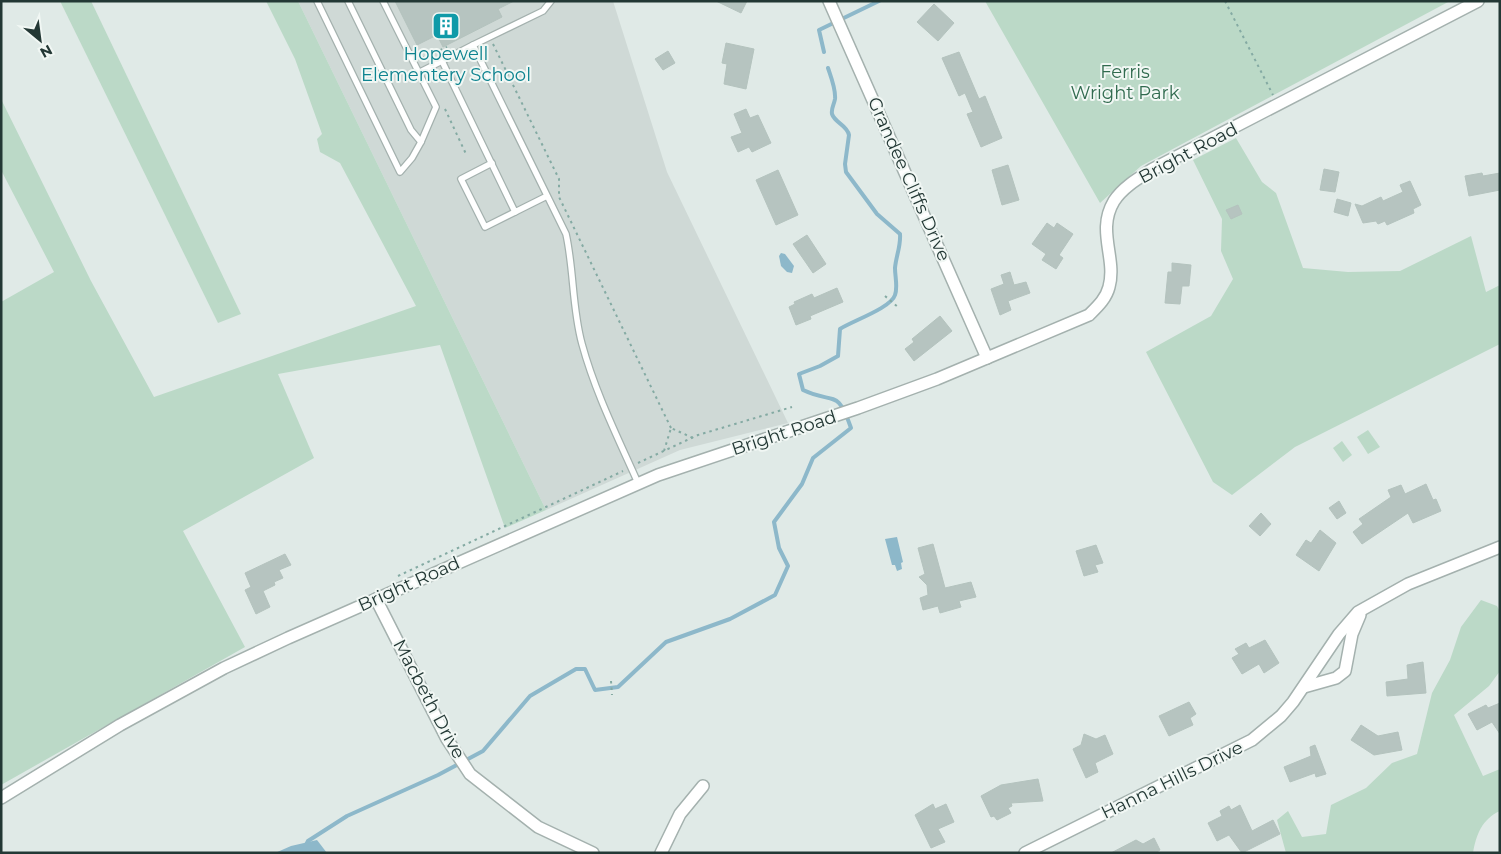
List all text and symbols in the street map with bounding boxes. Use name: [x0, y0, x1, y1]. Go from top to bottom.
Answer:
building icon: Hopewell Elementery School: [431, 11, 461, 41]
north arrow: [15, 15, 65, 65]
text: N: [37, 41, 56, 62]
place label: Hopewell Elementery School: [361, 43, 531, 86]
park label: Ferris Wright Park: [1071, 61, 1180, 104]
street label: Grandee Cliffs Drive: [863, 94, 955, 265]
street label: Bright Road: [1135, 118, 1241, 188]
street label: Bright Road: [729, 406, 839, 460]
street label: Bright Road: [355, 552, 463, 616]
street label: Macbeth Drive: [388, 635, 470, 763]
street label: Hanna Hills Drive: [1098, 736, 1246, 824]

